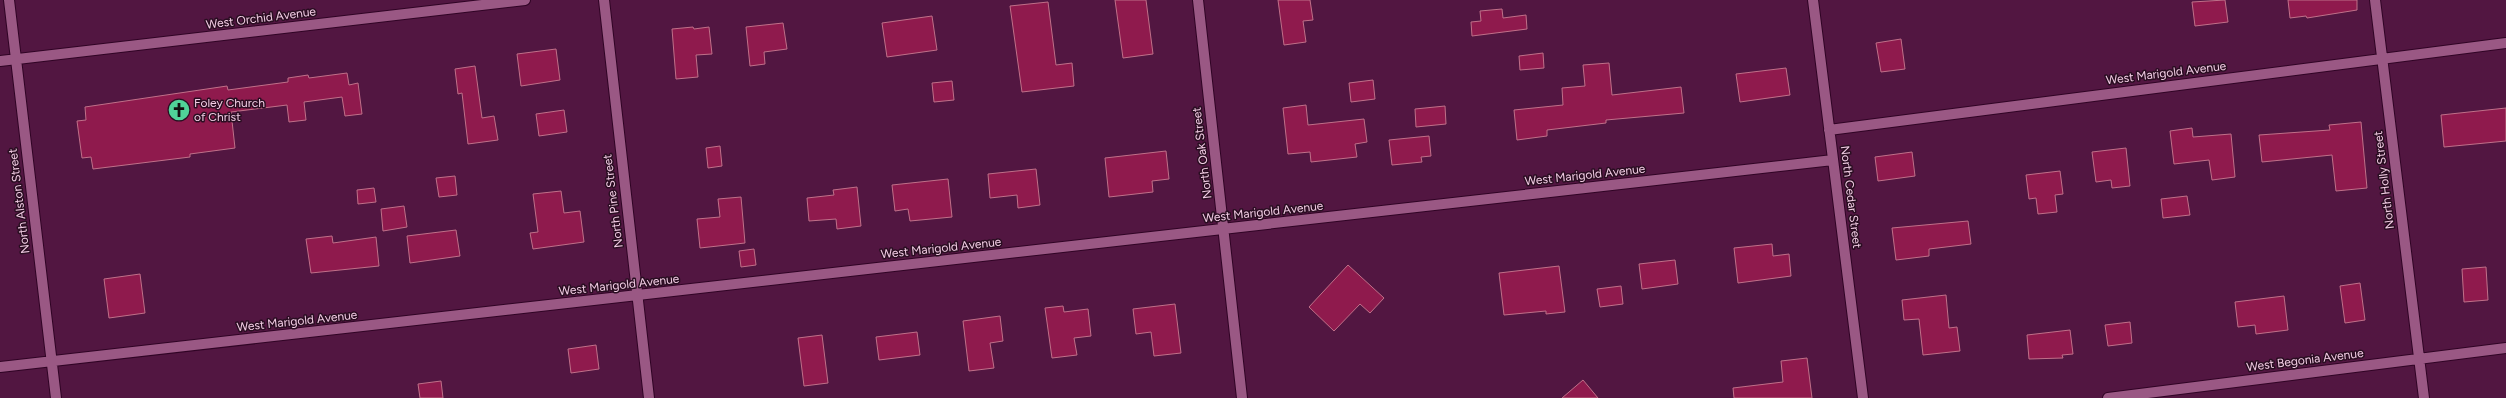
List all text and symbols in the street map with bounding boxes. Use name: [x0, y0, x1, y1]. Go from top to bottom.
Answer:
street label: West Orchid Avenue: [205, 4, 317, 32]
street label: West Marigold Avenue: [2105, 59, 2227, 87]
place label: Foley Church of Christ: [194, 96, 265, 124]
church icon: Foley Church of Christ: [166, 97, 192, 123]
street label: North Oak Street: [1189, 106, 1215, 200]
street label: North Holly Street: [2371, 130, 2397, 230]
street label: North Cedar Street: [1838, 145, 1864, 250]
street label: North Alston Street: [6, 147, 32, 254]
street label: North Pine Street: [600, 153, 626, 249]
street label: West Marigold Avenue: [1524, 162, 1646, 188]
street label: West Marigold Avenue: [1202, 199, 1324, 225]
street label: West Marigold Avenue: [880, 235, 1002, 261]
street label: West Marigold Avenue: [558, 272, 680, 298]
street label: West Marigold Avenue: [236, 308, 358, 334]
street label: West Begonia Avenue: [2246, 346, 2365, 374]

